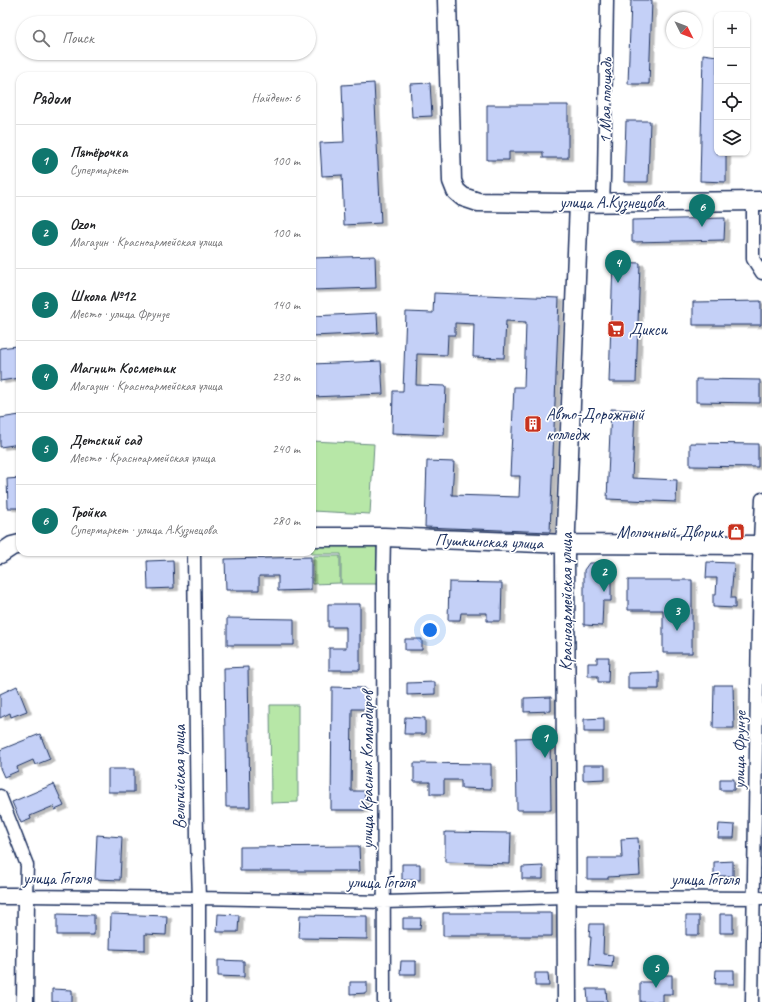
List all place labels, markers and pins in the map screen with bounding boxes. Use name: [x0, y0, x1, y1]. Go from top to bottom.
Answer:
pin: 6: [689, 194, 715, 227]
pin: 4: [605, 250, 631, 283]
supermarket icon: Дикси: [606, 319, 626, 339]
place label: Дикси: [629, 319, 668, 340]
place label: Авто-Дорожный колледж: [546, 404, 645, 445]
building icon: Авто-Дорожный колледж: [523, 414, 543, 434]
place label: Молочный Дворик: [617, 522, 725, 543]
shop icon: Молочный Дворик: [726, 522, 746, 542]
pin: 2: [591, 559, 617, 592]
pin: 3: [664, 598, 690, 631]
pin: 1: [532, 725, 558, 758]
pin: 5: [643, 955, 669, 988]

